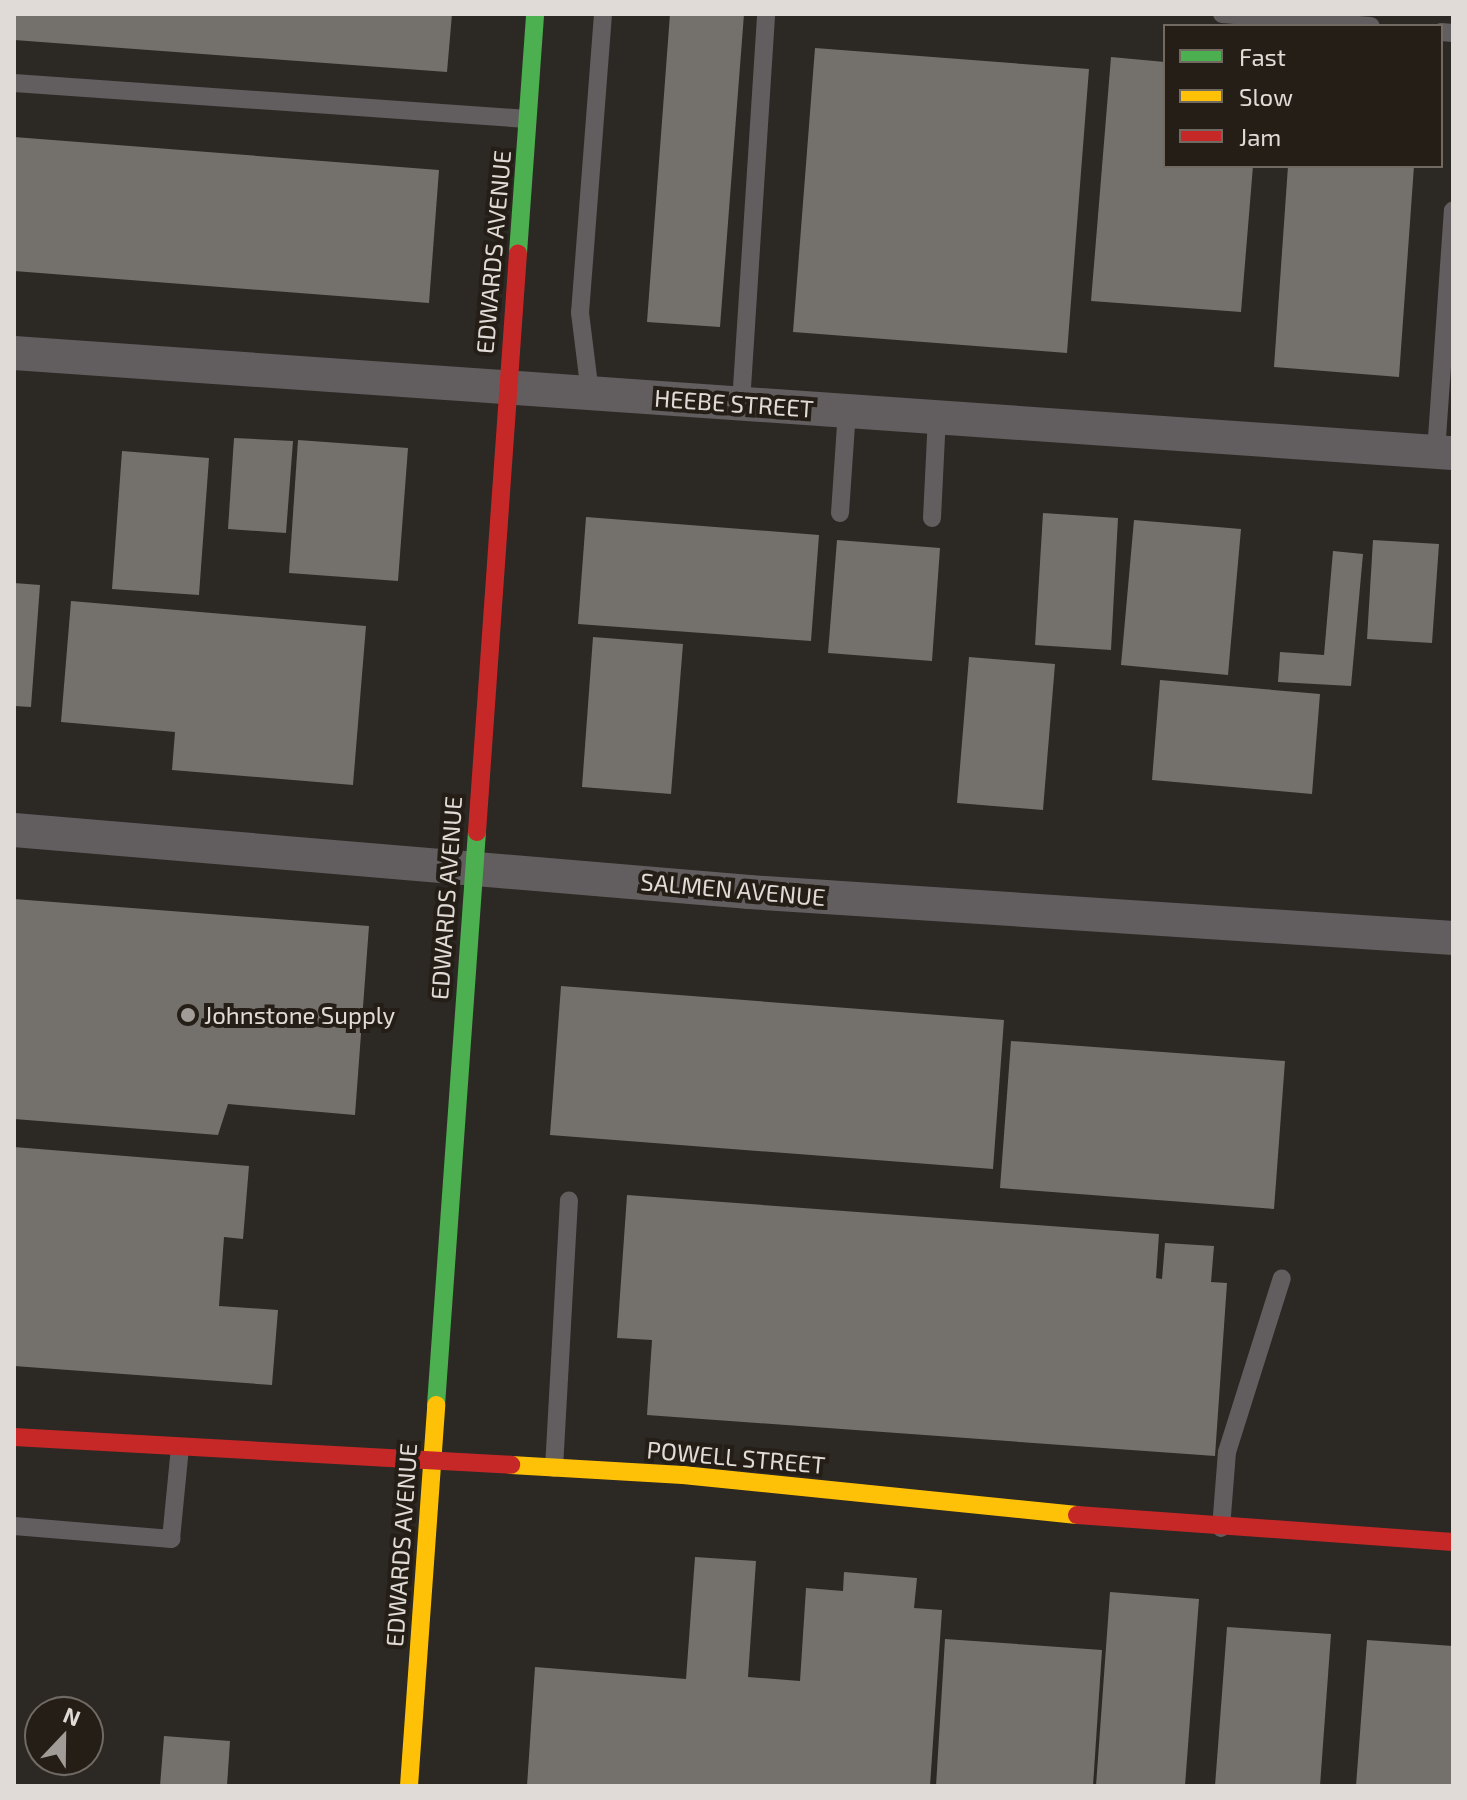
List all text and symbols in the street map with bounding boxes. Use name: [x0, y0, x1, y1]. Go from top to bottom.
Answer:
legend: [1163, 24, 1443, 168]
text: Fast: [1239, 42, 1286, 71]
text: Slow: [1239, 82, 1293, 111]
text: Jam: [1239, 122, 1281, 151]
street label: EDWARDS AVENUE: [470, 149, 516, 355]
street label: HEEBE STREET: [653, 383, 815, 423]
street label: EDWARDS AVENUE: [424, 795, 468, 1001]
street label: SALMEN AVENUE: [639, 867, 827, 911]
place label: Johnstone Supply: [204, 1001, 395, 1029]
marker: Johnstone Supply: [179, 1006, 197, 1024]
street label: POWELL STREET: [645, 1435, 827, 1479]
street label: EDWARDS AVENUE: [379, 1442, 423, 1648]
north arrow: [24, 1696, 104, 1776]
text: N: [60, 1701, 84, 1731]

